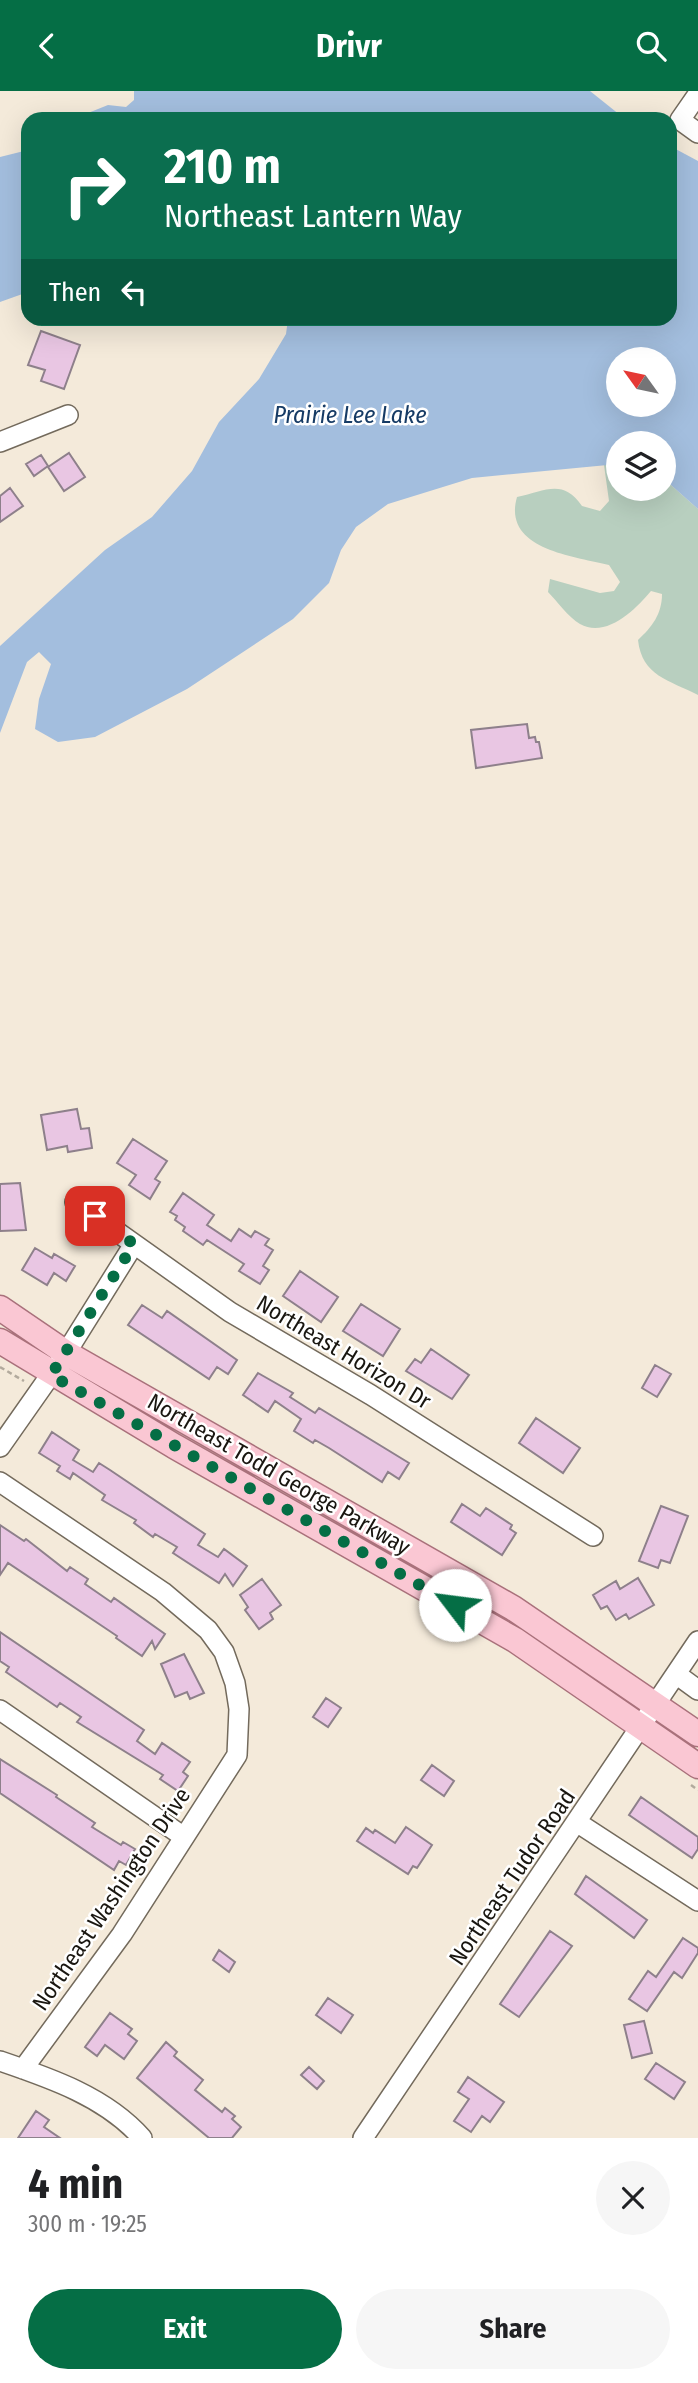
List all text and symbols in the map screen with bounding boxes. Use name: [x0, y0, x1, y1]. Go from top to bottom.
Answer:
icon: back: [28, 27, 66, 65]
text: Drivr: [316, 27, 382, 65]
icon: search: [632, 27, 670, 65]
text: 210 m: [164, 137, 281, 196]
icon: right: [49, 140, 140, 231]
text: Northeast Lantern Way: [164, 197, 462, 235]
icon: left: [115, 273, 153, 311]
text: Then: [49, 277, 101, 308]
north arrow: [606, 347, 676, 417]
map controls: [606, 347, 676, 501]
water label: Prairie Lee Lake: [273, 401, 427, 429]
button: layers: [606, 431, 676, 501]
pin: [65, 1186, 125, 1246]
icon: arrive: [76, 1197, 114, 1235]
street label: Northeast Horizon Dr: [252, 1289, 436, 1415]
street label: Northeast Todd George Parkway: [143, 1387, 416, 1561]
position arrow: [418, 1568, 492, 1642]
street label: Northeast Washington Drive: [26, 1782, 196, 2016]
street label: Northeast Tudor Road: [443, 1784, 581, 1970]
text: 4 min: [28, 2159, 123, 2209]
button: close: [596, 2161, 670, 2235]
text: 300 m · 19:25: [28, 2210, 147, 2238]
button: Exit: [28, 2289, 342, 2369]
button: Share: [356, 2289, 670, 2369]

